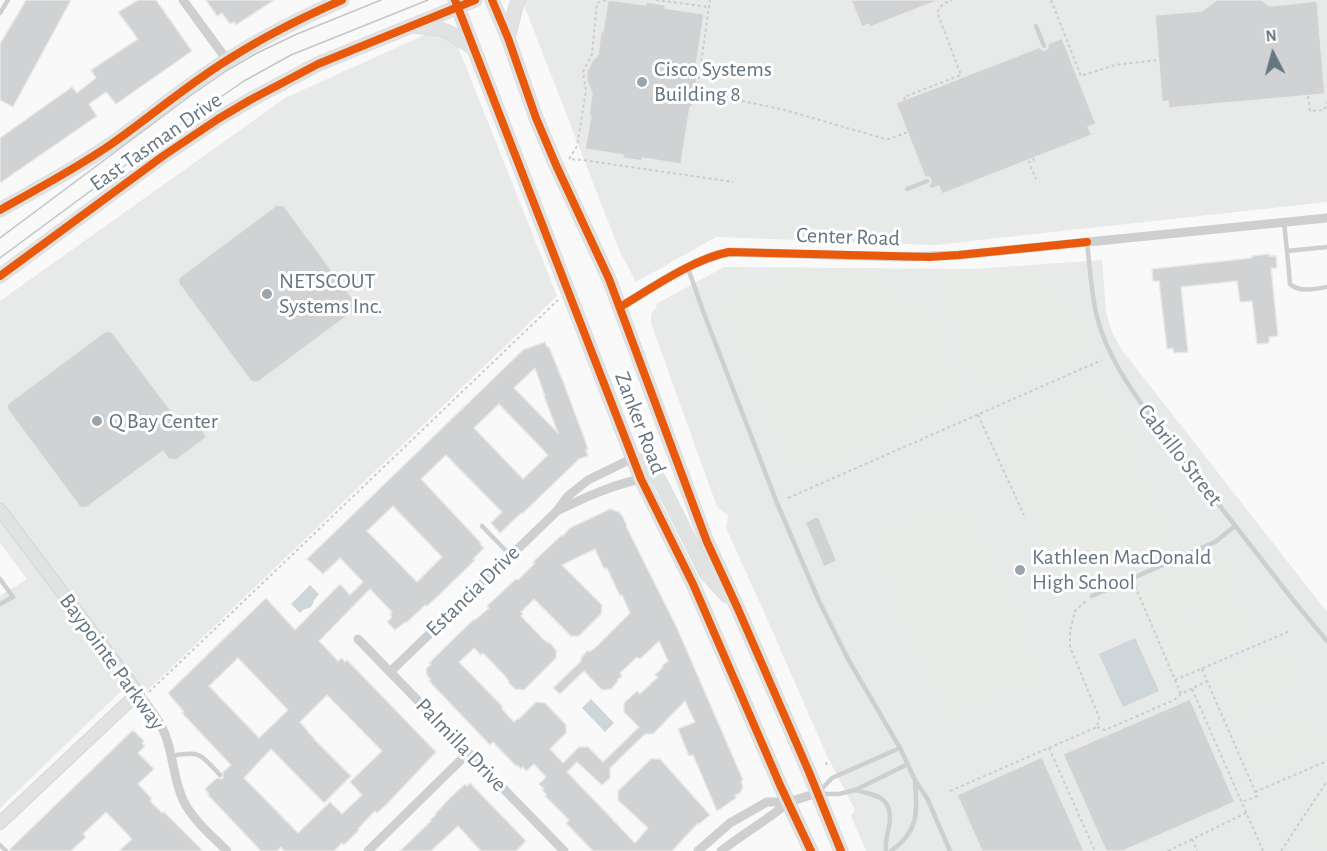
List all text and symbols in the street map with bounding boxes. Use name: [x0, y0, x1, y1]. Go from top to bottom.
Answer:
north arrow: [1243, 24, 1303, 84]
text: N: [1265, 28, 1277, 45]
place label: Cisco Systems Building 8: [654, 56, 772, 107]
marker: Cisco Systems Building 8: [635, 75, 649, 89]
street label: East Tasman Drive: [85, 87, 227, 197]
street label: Center Road: [796, 222, 900, 252]
place label: NETSCOUT Systems Inc.: [279, 268, 383, 320]
marker: NETSCOUT Systems Inc.: [260, 287, 274, 301]
street label: Zanker Road: [608, 368, 672, 478]
street label: Cabrillo Street: [1132, 399, 1228, 511]
place label: Q Bay Center: [109, 408, 218, 434]
marker: Q Bay Center: [90, 414, 104, 428]
street label: Estancia Drive: [421, 540, 525, 642]
place label: Kathleen MacDonald High School: [1032, 544, 1211, 596]
marker: Kathleen MacDonald High School: [1013, 563, 1027, 577]
street label: Baypointe Parkway: [54, 589, 170, 735]
street label: Palmilla Drive: [410, 693, 512, 797]

